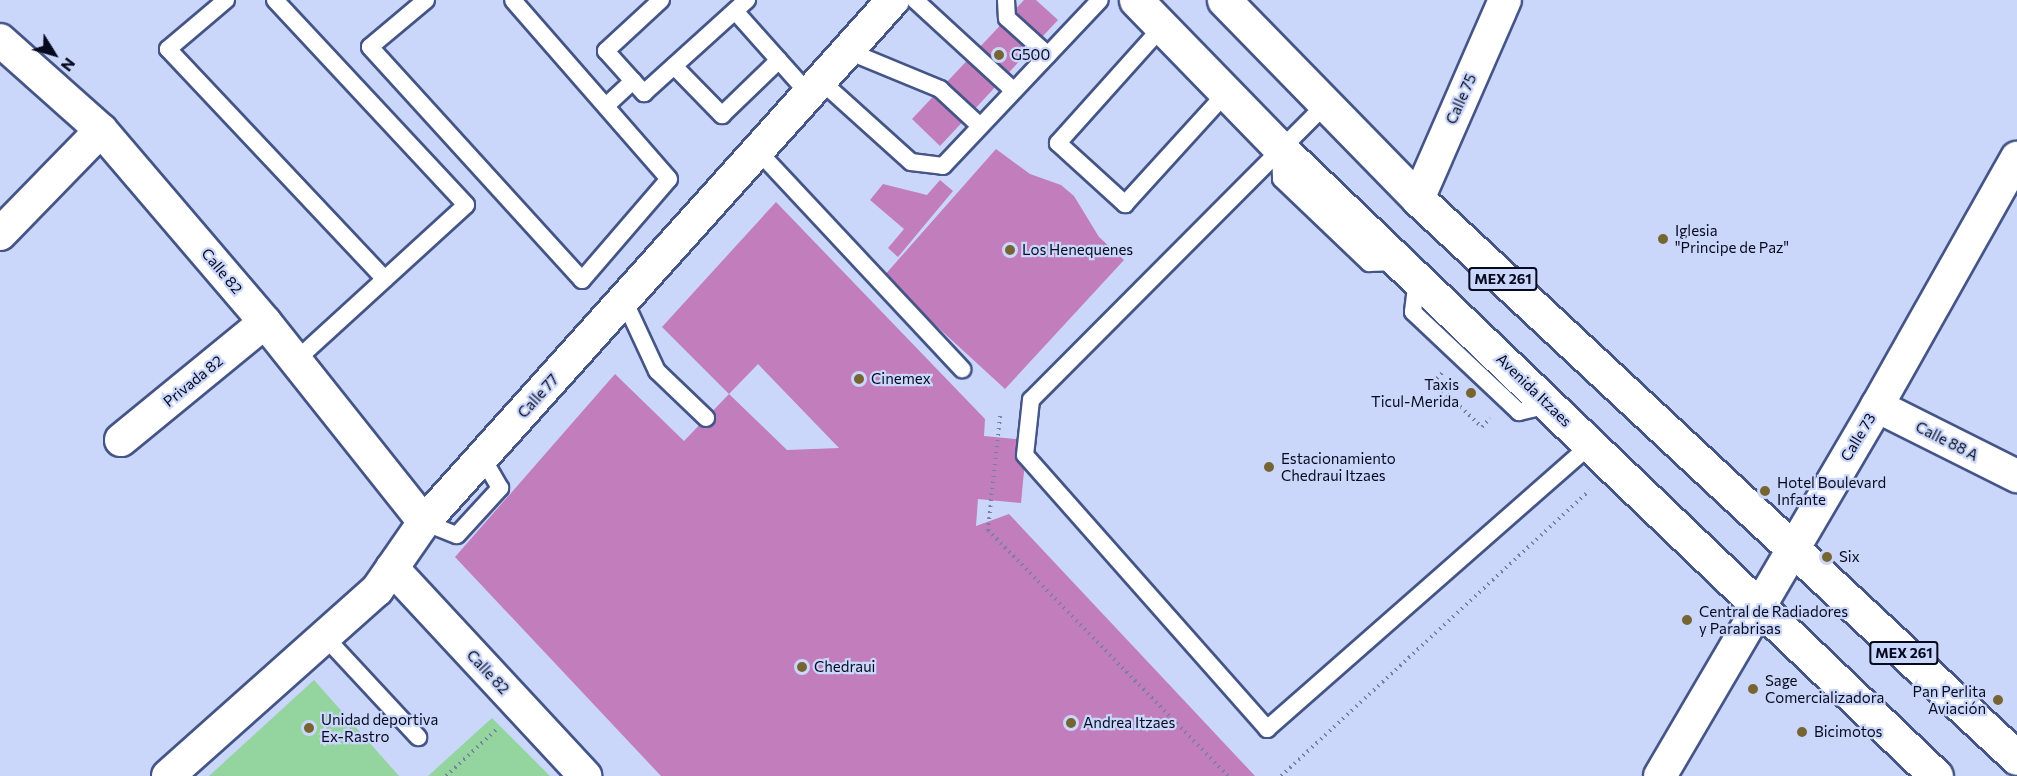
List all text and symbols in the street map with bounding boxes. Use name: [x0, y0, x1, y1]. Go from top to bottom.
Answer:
north arrow: [24, 24, 84, 84]
place label: G500: [1011, 46, 1050, 64]
marker: G500: [992, 48, 1006, 62]
text: N: [58, 55, 80, 76]
street label: Calle 75: [1442, 71, 1480, 127]
place label: Iglesia "Principe de Paz": [1675, 221, 1789, 256]
marker: Iglesia "Principe de Paz": [1656, 232, 1670, 246]
place label: Los Henequenes: [1022, 241, 1133, 259]
marker: Los Henequenes: [1003, 243, 1017, 257]
street label: Calle 82: [198, 245, 246, 297]
road number: MEX 261: [1467, 268, 1539, 290]
street label: Avenida Itzaes: [1493, 350, 1575, 430]
street label: Privada 82: [160, 352, 226, 410]
place label: Cinemex: [871, 370, 931, 388]
street label: Calle 77: [514, 371, 562, 421]
marker: Cinemex: [852, 372, 866, 386]
place label: Taxis Ticul-Merida: [1371, 375, 1459, 410]
marker: Taxis Ticul-Merida: [1464, 386, 1478, 400]
street label: Calle 73: [1837, 410, 1879, 464]
street label: Calle 88 A: [1913, 418, 1981, 464]
place label: Estacionamiento Chedraui Itzaes: [1281, 449, 1396, 484]
marker: Estacionamiento Chedraui Itzaes: [1262, 460, 1276, 474]
place label: Hotel Boulevard Infante: [1777, 473, 1886, 508]
marker: Hotel Boulevard Infante: [1758, 484, 1772, 498]
place label: Six: [1839, 548, 1860, 566]
marker: Six: [1820, 550, 1834, 564]
place label: Central de Radiadores y Parabrisas: [1699, 602, 1848, 637]
marker: Central de Radiadores y Parabrisas: [1680, 613, 1694, 627]
road number: MEX 261: [1868, 642, 1940, 664]
street label: Calle 82: [463, 646, 513, 698]
place label: Chedraui: [814, 658, 875, 676]
marker: Chedraui: [795, 660, 809, 674]
place label: Sage Comercializadora: [1765, 671, 1884, 706]
marker: Sage Comercializadora: [1746, 682, 1760, 696]
place label: Pan Perlita Aviación: [1913, 682, 1986, 717]
marker: Pan Perlita Aviación: [1991, 693, 2005, 707]
place label: Unidad deportiva Ex-Rastro: [321, 710, 438, 745]
place label: Andrea Itzaes: [1083, 714, 1175, 732]
marker: Andrea Itzaes: [1064, 716, 1078, 730]
marker: Unidad deportiva Ex-Rastro: [302, 721, 316, 735]
place label: Bicimotos: [1814, 723, 1882, 741]
marker: Bicimotos: [1795, 725, 1809, 739]

